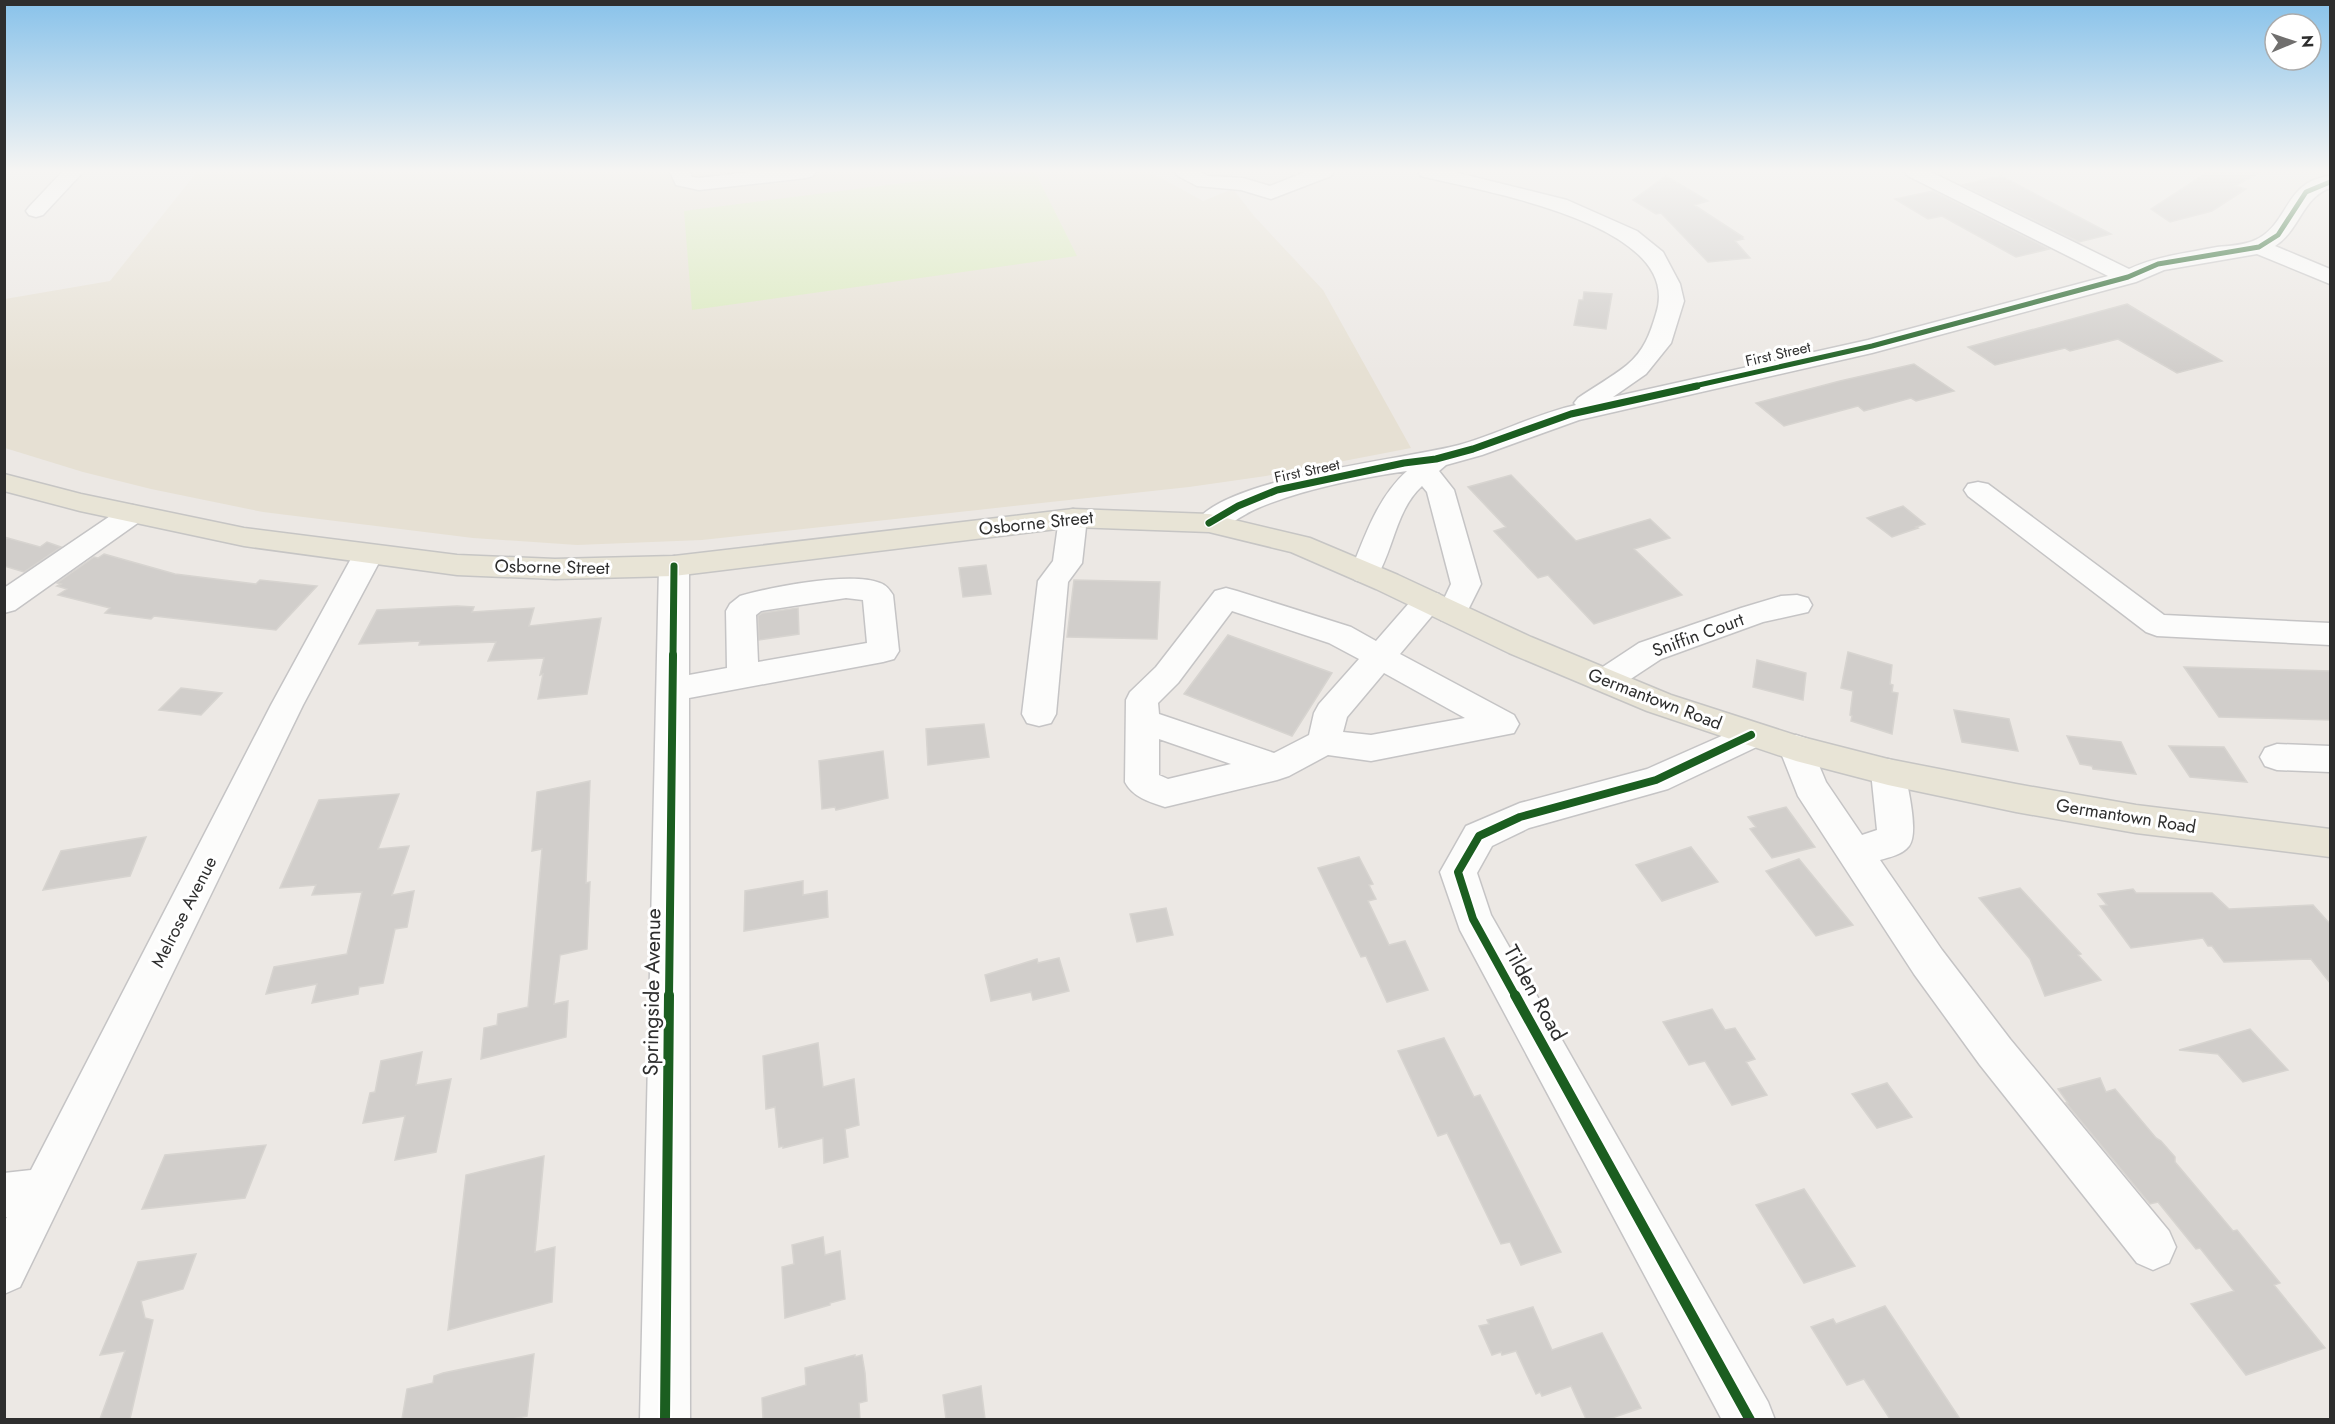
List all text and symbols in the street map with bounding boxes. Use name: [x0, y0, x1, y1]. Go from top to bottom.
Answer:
north arrow: [2263, 12, 2323, 72]
text: N: [2296, 35, 2319, 48]
street label: First Street: [1743, 336, 1813, 372]
street label: First Street: [1272, 453, 1342, 489]
street label: Osborne Street: [978, 504, 1095, 542]
street label: Osborne Street: [494, 553, 610, 581]
street label: Sniffin Court: [1648, 606, 1748, 664]
street label: Germantown Road: [1584, 662, 1726, 736]
street label: Germantown Road: [2054, 792, 2198, 840]
street label: Melrose Avenue: [145, 852, 223, 972]
street label: Springside Avenue: [636, 908, 668, 1076]
street label: Tilden Road: [1496, 940, 1574, 1046]

